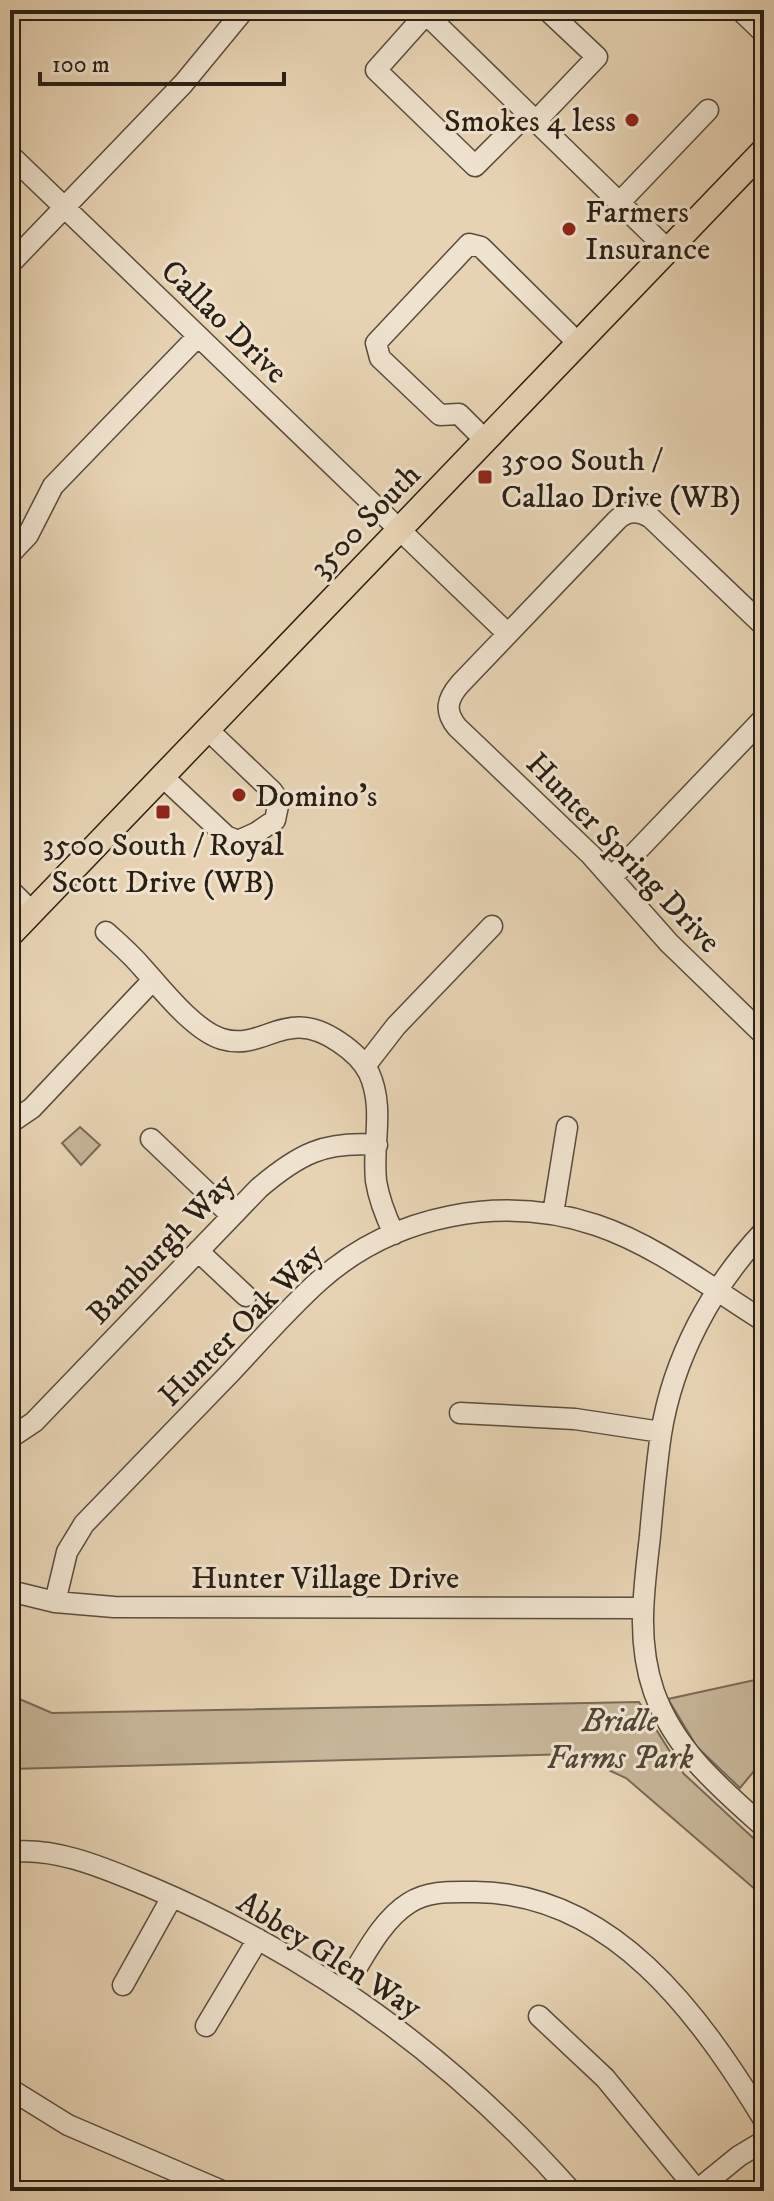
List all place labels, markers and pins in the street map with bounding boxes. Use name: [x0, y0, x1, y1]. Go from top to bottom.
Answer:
place label: Smokes 4 less: [444, 102, 616, 142]
marker: Smokes 4 less: [623, 111, 641, 129]
place label: Farmers Insurance: [585, 193, 710, 270]
marker: Farmers Insurance: [560, 220, 578, 238]
place label: 3500 South / Callao Drive (WB): [501, 441, 741, 518]
marker: 3500 South / Callao Drive (WB): [476, 468, 494, 486]
place label: Domino's: [255, 777, 377, 817]
marker: Domino's: [230, 786, 248, 804]
marker: 3500 South / Royal Scott Drive (WB): [154, 803, 172, 821]
place label: 3500 South / Royal Scott Drive (WB): [42, 826, 284, 903]

